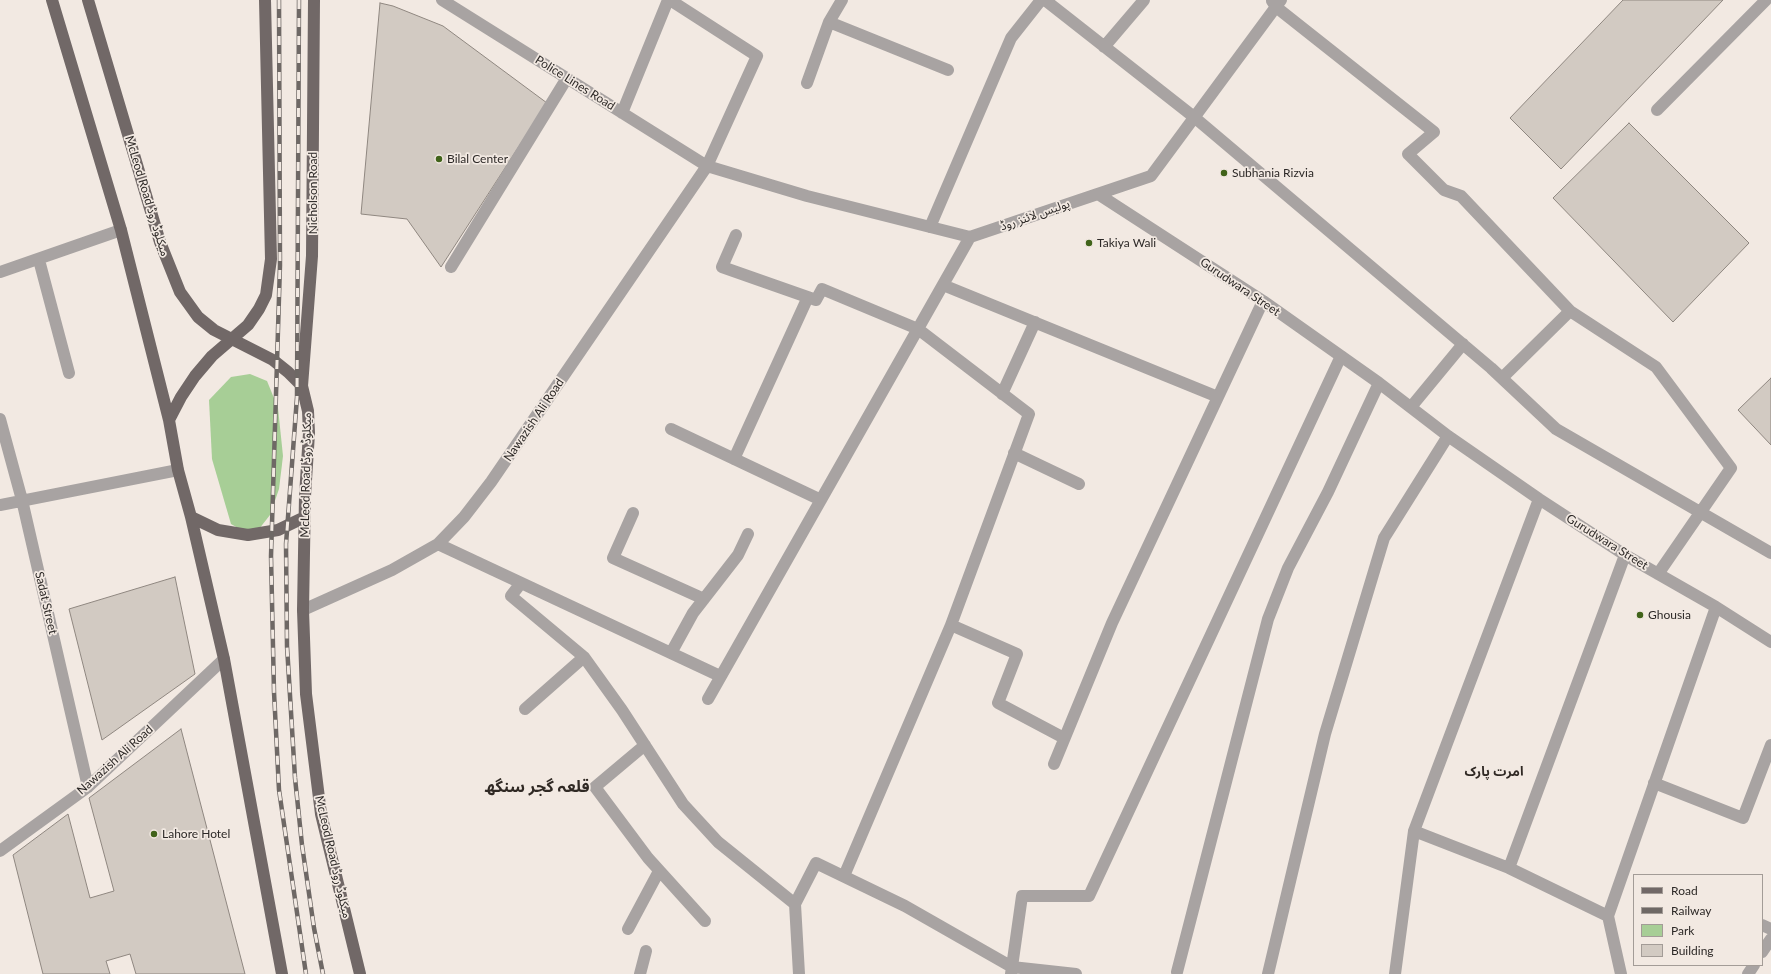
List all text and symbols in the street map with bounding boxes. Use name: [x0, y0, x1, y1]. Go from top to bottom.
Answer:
street label: Police Lines Road: [532, 53, 618, 113]
street label: McLeod Road میکلوڈ روڈ: [122, 134, 172, 258]
street label: Nicholson Road: [306, 152, 320, 234]
place label: Bilal Center: [447, 152, 508, 166]
marker: Bilal Center: [434, 154, 444, 164]
place label: Subhania Rizvia: [1232, 166, 1314, 180]
marker: Subhania Rizvia: [1219, 168, 1229, 178]
street label: پولیس لائنز روڈ: [998, 196, 1072, 234]
place label: Takiya Wali: [1097, 236, 1156, 250]
marker: Takiya Wali: [1084, 238, 1094, 248]
street label: Gurudwara Street: [1197, 255, 1283, 319]
street label: Nawazish Ali Road: [501, 376, 567, 464]
street label: McLeod Road میکلوڈ روڈ: [298, 412, 314, 538]
street label: Gurudwara Street: [1564, 511, 1650, 573]
street label: Sadat Street: [32, 570, 60, 636]
place label: Ghousia: [1648, 608, 1691, 622]
marker: Ghousia: [1635, 610, 1645, 620]
street label: Nawazish Ali Road: [74, 722, 156, 798]
district label: امرت پارک: [1465, 764, 1523, 780]
district label: قلعہ گجر سنگھ: [485, 777, 589, 797]
street label: McLeod Road میکلوڈ روڈ: [312, 794, 354, 920]
place label: Lahore Hotel: [162, 827, 230, 841]
marker: Lahore Hotel: [149, 829, 159, 839]
legend: [1633, 874, 1763, 966]
text: Road: [1671, 883, 1698, 898]
text: Railway: [1671, 903, 1711, 918]
text: Park: [1671, 923, 1694, 938]
text: Building: [1671, 943, 1714, 958]

